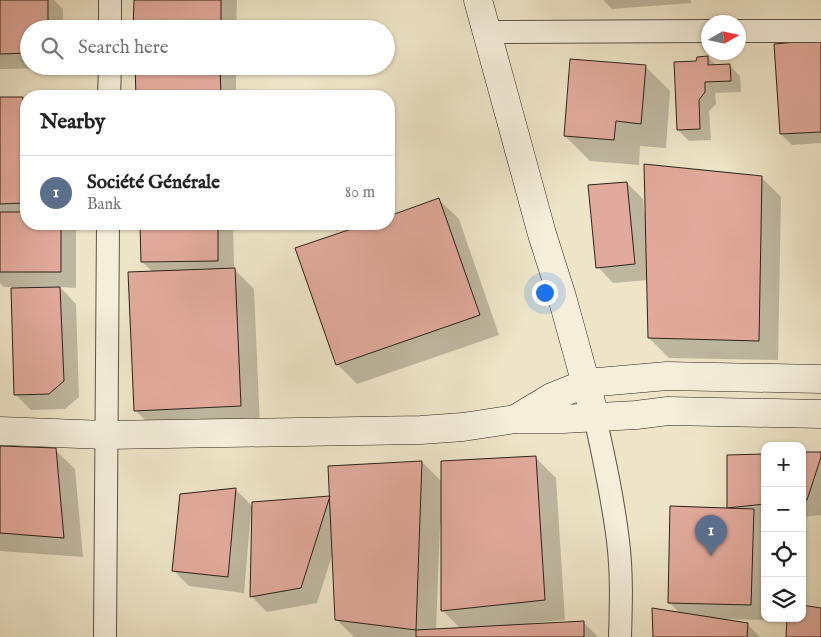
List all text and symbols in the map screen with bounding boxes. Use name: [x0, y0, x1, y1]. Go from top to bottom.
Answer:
north arrow: [701, 15, 746, 60]
search box: [20, 20, 395, 75]
icon: search: [38, 34, 66, 62]
text: Search here: [78, 36, 169, 60]
text: Nearby: [40, 109, 105, 136]
text: Société Générale: [87, 171, 220, 195]
text: 1: [53, 183, 59, 203]
text: 80 m: [345, 183, 375, 203]
text: Bank: [87, 195, 122, 215]
your location: [532, 280, 558, 306]
map controls: [761, 442, 806, 622]
button: +: [761, 442, 806, 487]
button: −: [761, 487, 806, 532]
pin: 1: [695, 515, 727, 556]
button: locate: [761, 532, 806, 577]
button: layers: [761, 577, 806, 622]

